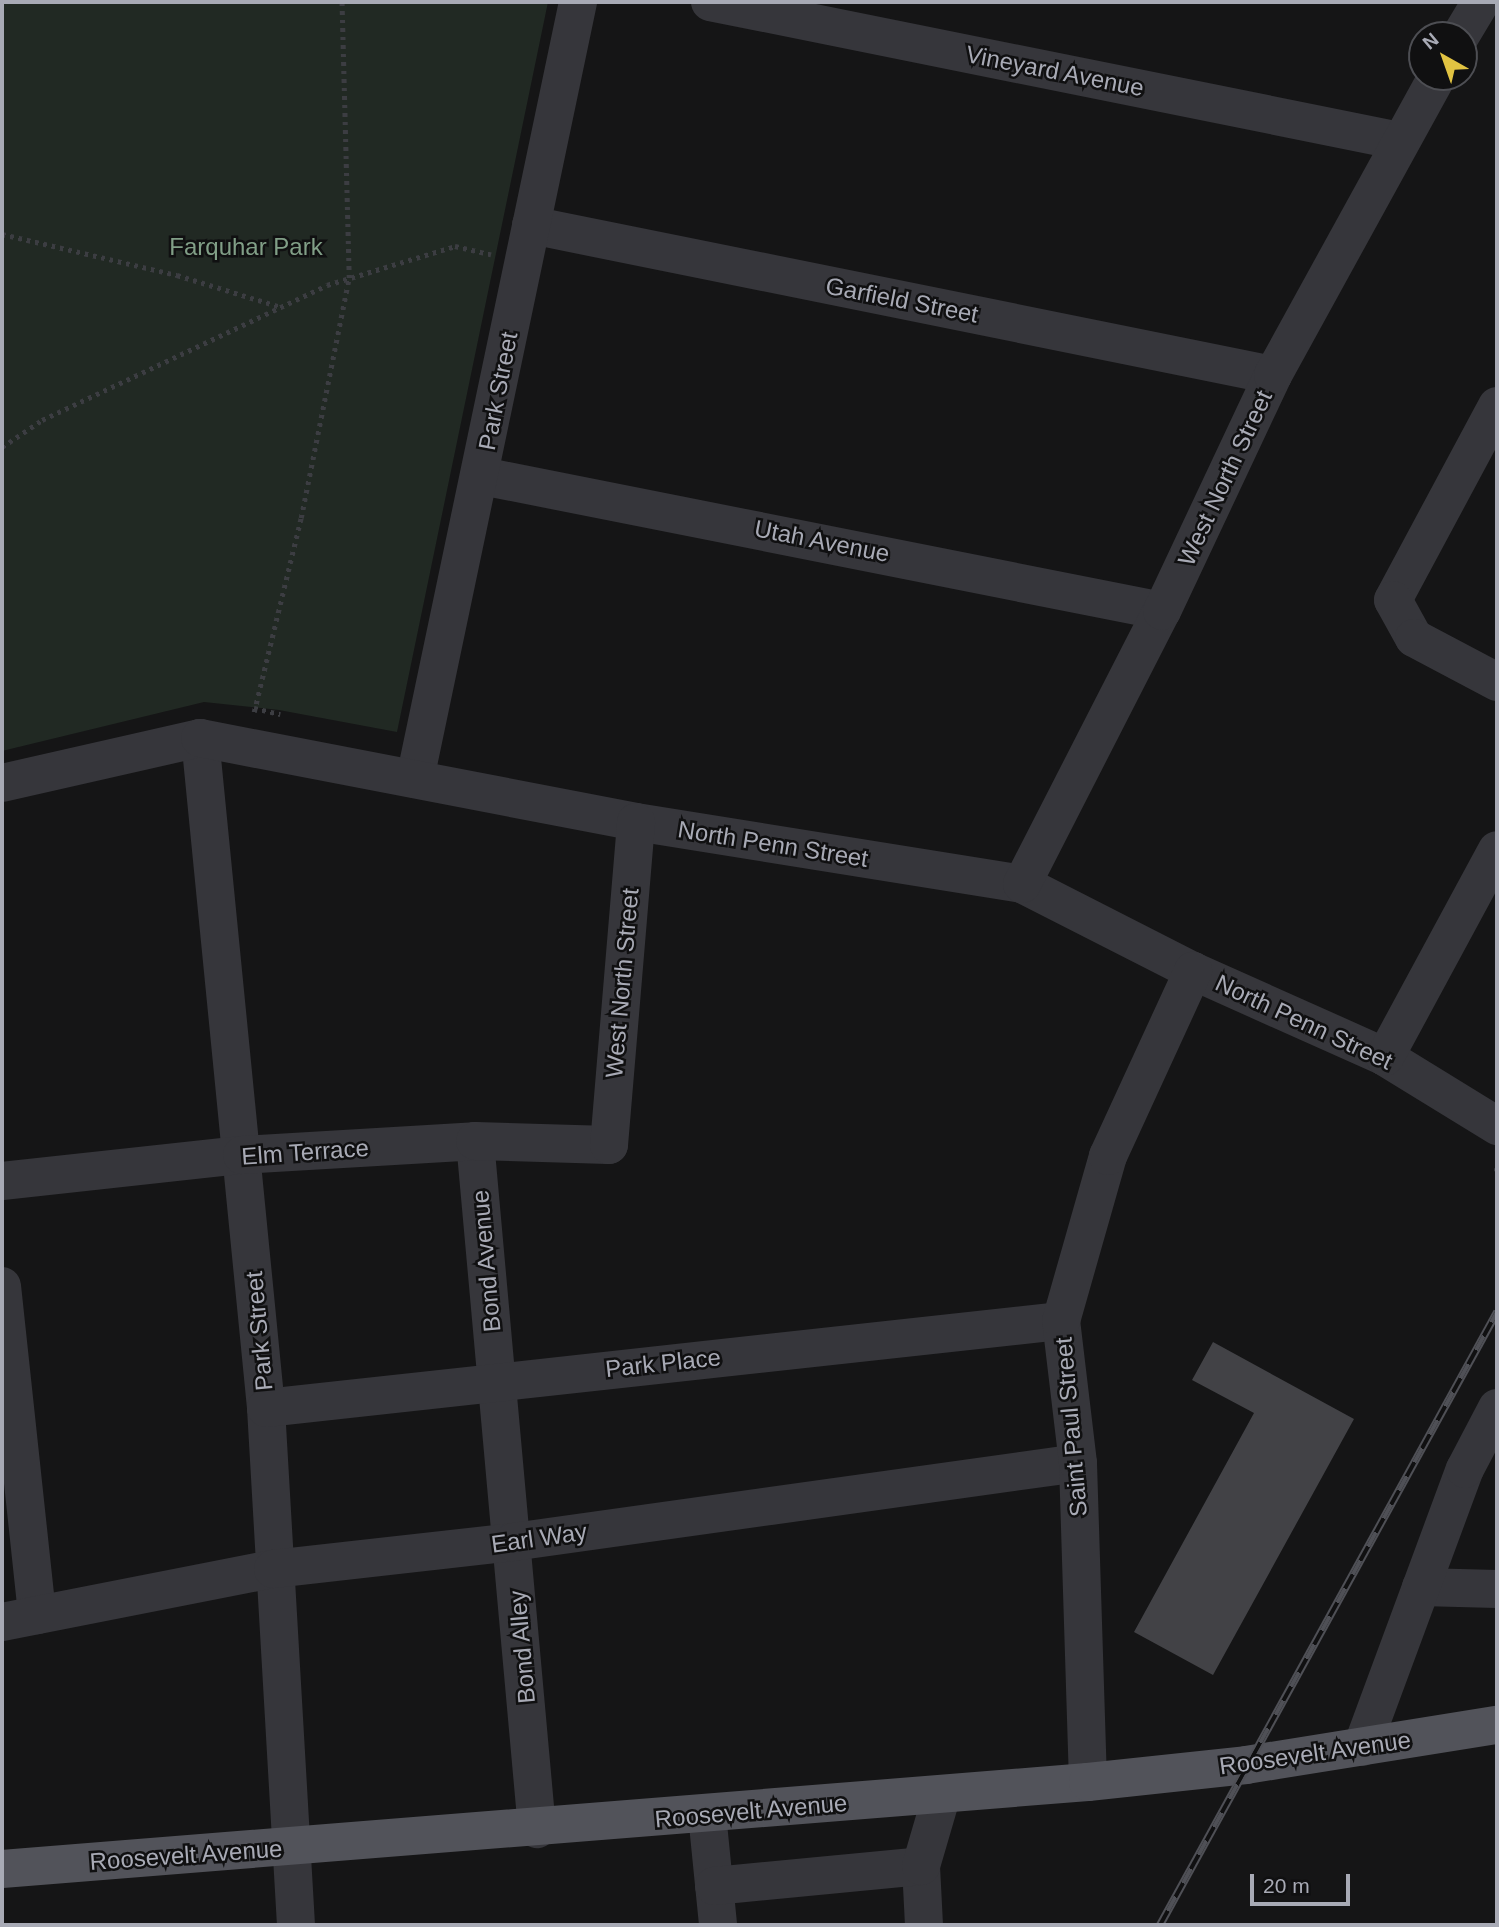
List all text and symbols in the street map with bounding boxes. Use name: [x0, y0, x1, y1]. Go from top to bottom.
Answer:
north arrow: [1408, 21, 1478, 91]
text: N: [1418, 29, 1442, 54]
street label: Vineyard Avenue: [963, 40, 1147, 102]
park label: Farquhar Park: [169, 233, 323, 261]
street label: Garfield Street: [823, 271, 981, 329]
street label: Park Street: [472, 329, 524, 453]
street label: West North Street: [1172, 386, 1278, 570]
street label: Utah Avenue: [751, 514, 893, 568]
street label: North Penn Street: [676, 815, 870, 873]
street label: West North Street: [599, 887, 645, 1079]
street label: North Penn Street: [1211, 968, 1397, 1076]
street label: Elm Terrace: [240, 1133, 370, 1171]
street label: Bond Avenue: [465, 1188, 507, 1334]
street label: Park Street: [239, 1270, 279, 1392]
street label: Saint Paul Street: [1049, 1336, 1093, 1518]
street label: Park Place: [604, 1343, 722, 1383]
street label: Earl Way: [489, 1517, 589, 1559]
street label: Bond Alley: [503, 1589, 541, 1705]
street label: Roosevelt Avenue: [1217, 1725, 1413, 1781]
street label: Roosevelt Avenue: [653, 1788, 849, 1834]
street label: Roosevelt Avenue: [88, 1834, 284, 1876]
scale bar: [1254, 1860, 1354, 1904]
text: 20 m: [1263, 1874, 1310, 1897]

